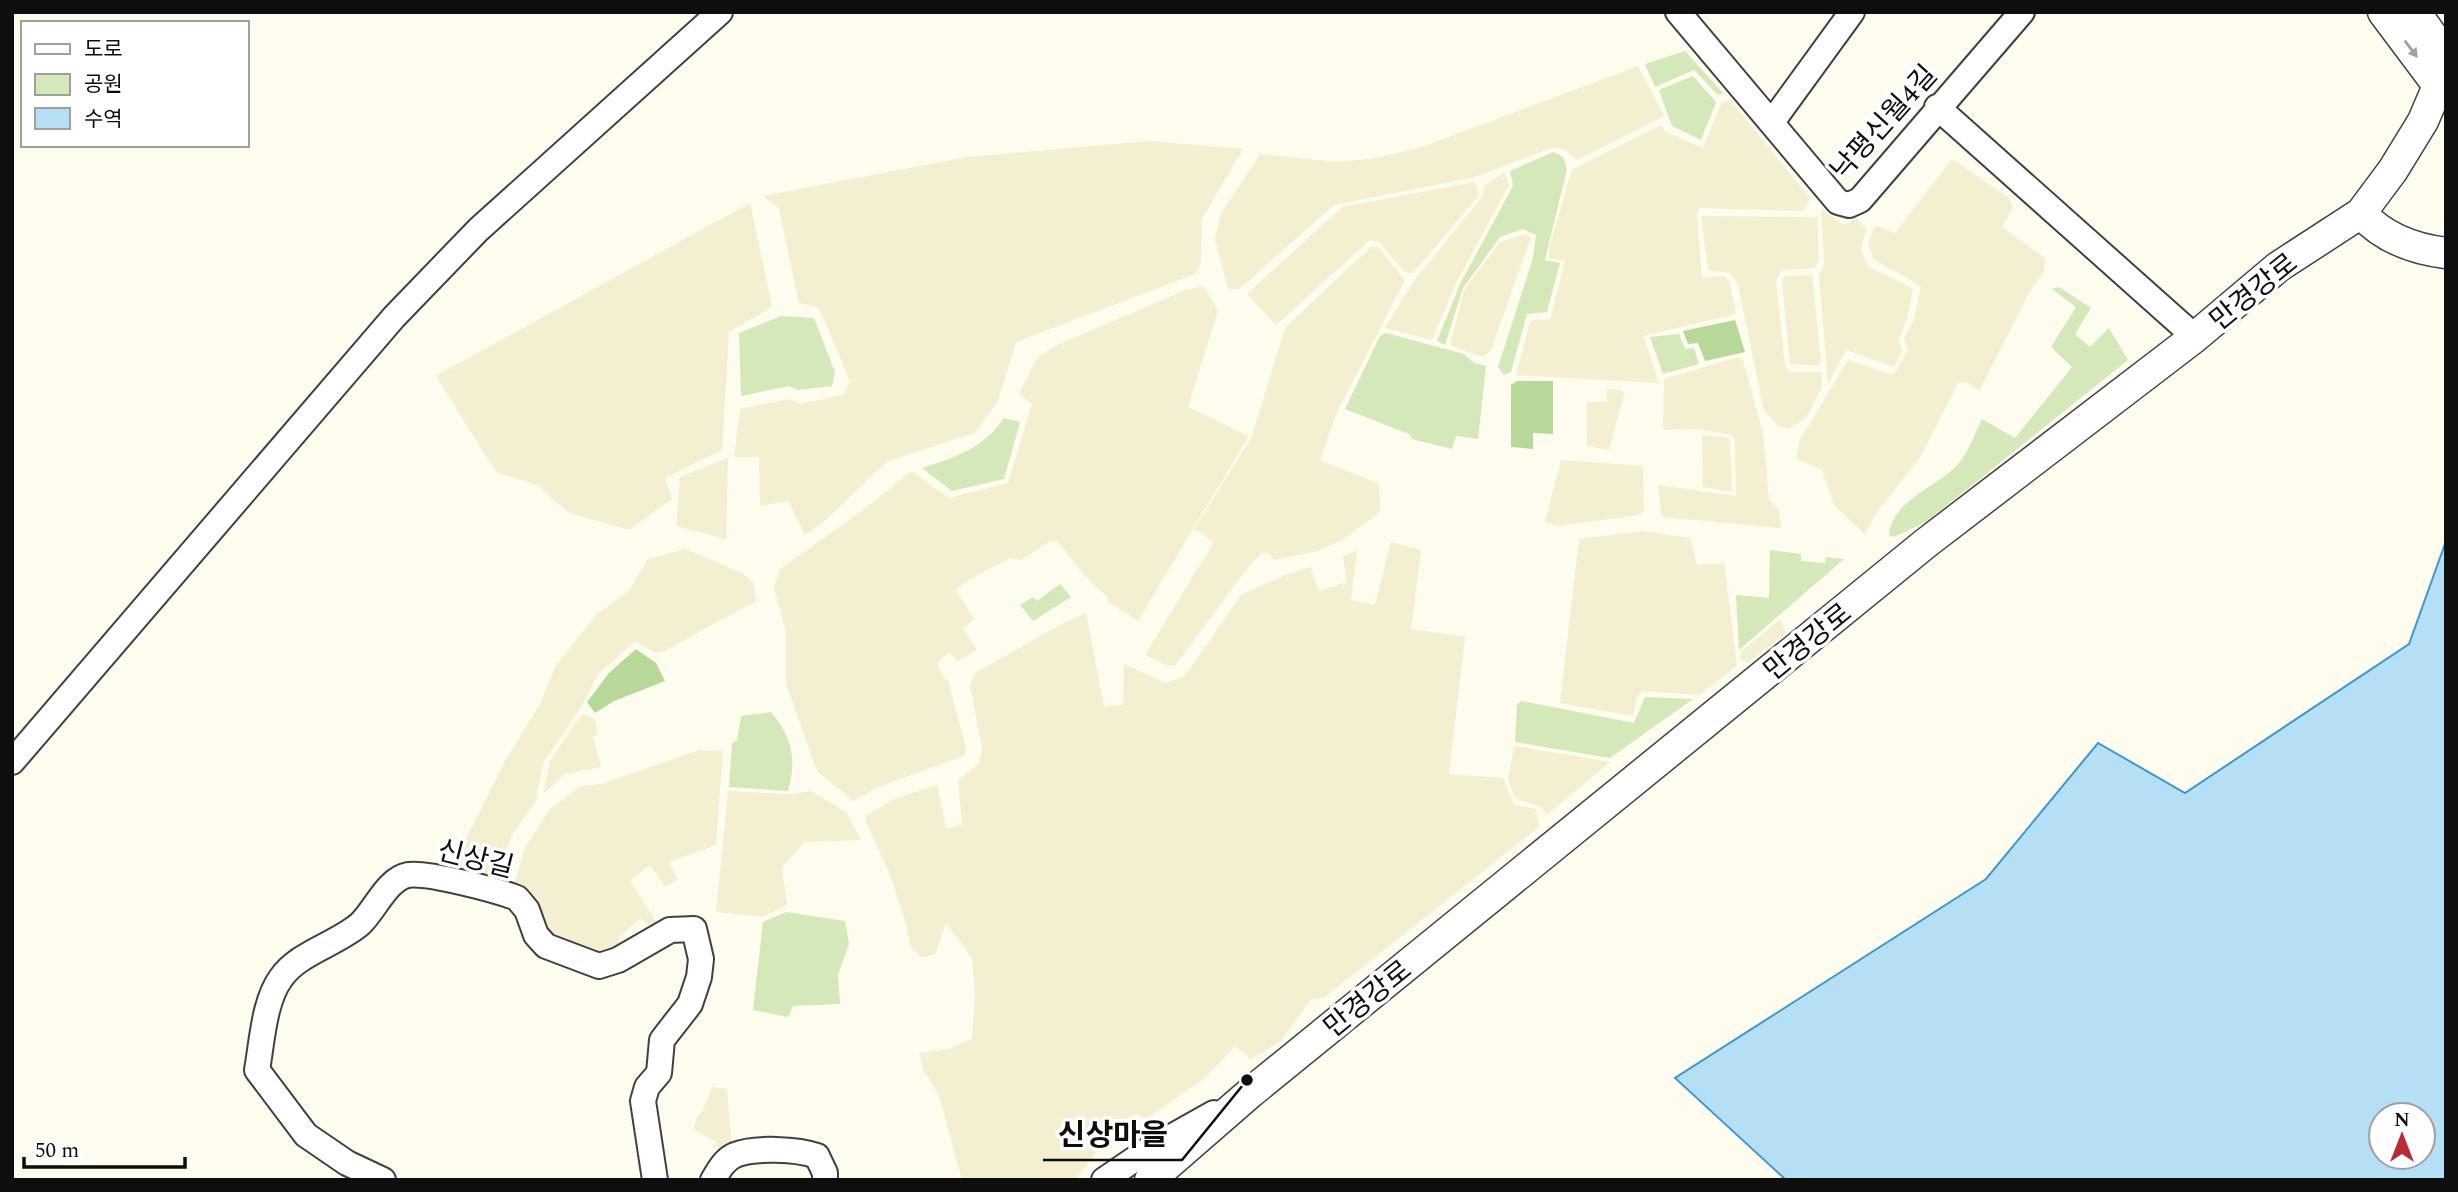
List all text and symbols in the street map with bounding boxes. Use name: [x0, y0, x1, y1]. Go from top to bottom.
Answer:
legend: [21, 21, 248, 147]
text: 도로: [84, 34, 123, 66]
one-way arrow: [2403, 40, 2417, 58]
street label: 낙평신월4길: [1820, 56, 1948, 190]
text: 공원: [84, 69, 123, 101]
text: 수역: [84, 104, 123, 136]
street label: 만경강로: [2200, 243, 2308, 341]
street label: 만경강로: [1754, 593, 1862, 691]
street label: 신상길: [433, 829, 518, 890]
street label: 만경강로: [1314, 950, 1422, 1048]
north arrow: [2367, 1101, 2437, 1171]
text: N: [2394, 1106, 2410, 1135]
callout: 신상마을: [1043, 1109, 1182, 1160]
text: 신상마을: [1058, 1113, 1168, 1159]
scale bar: [24, 1126, 186, 1170]
text: 50 m: [35, 1135, 79, 1167]

